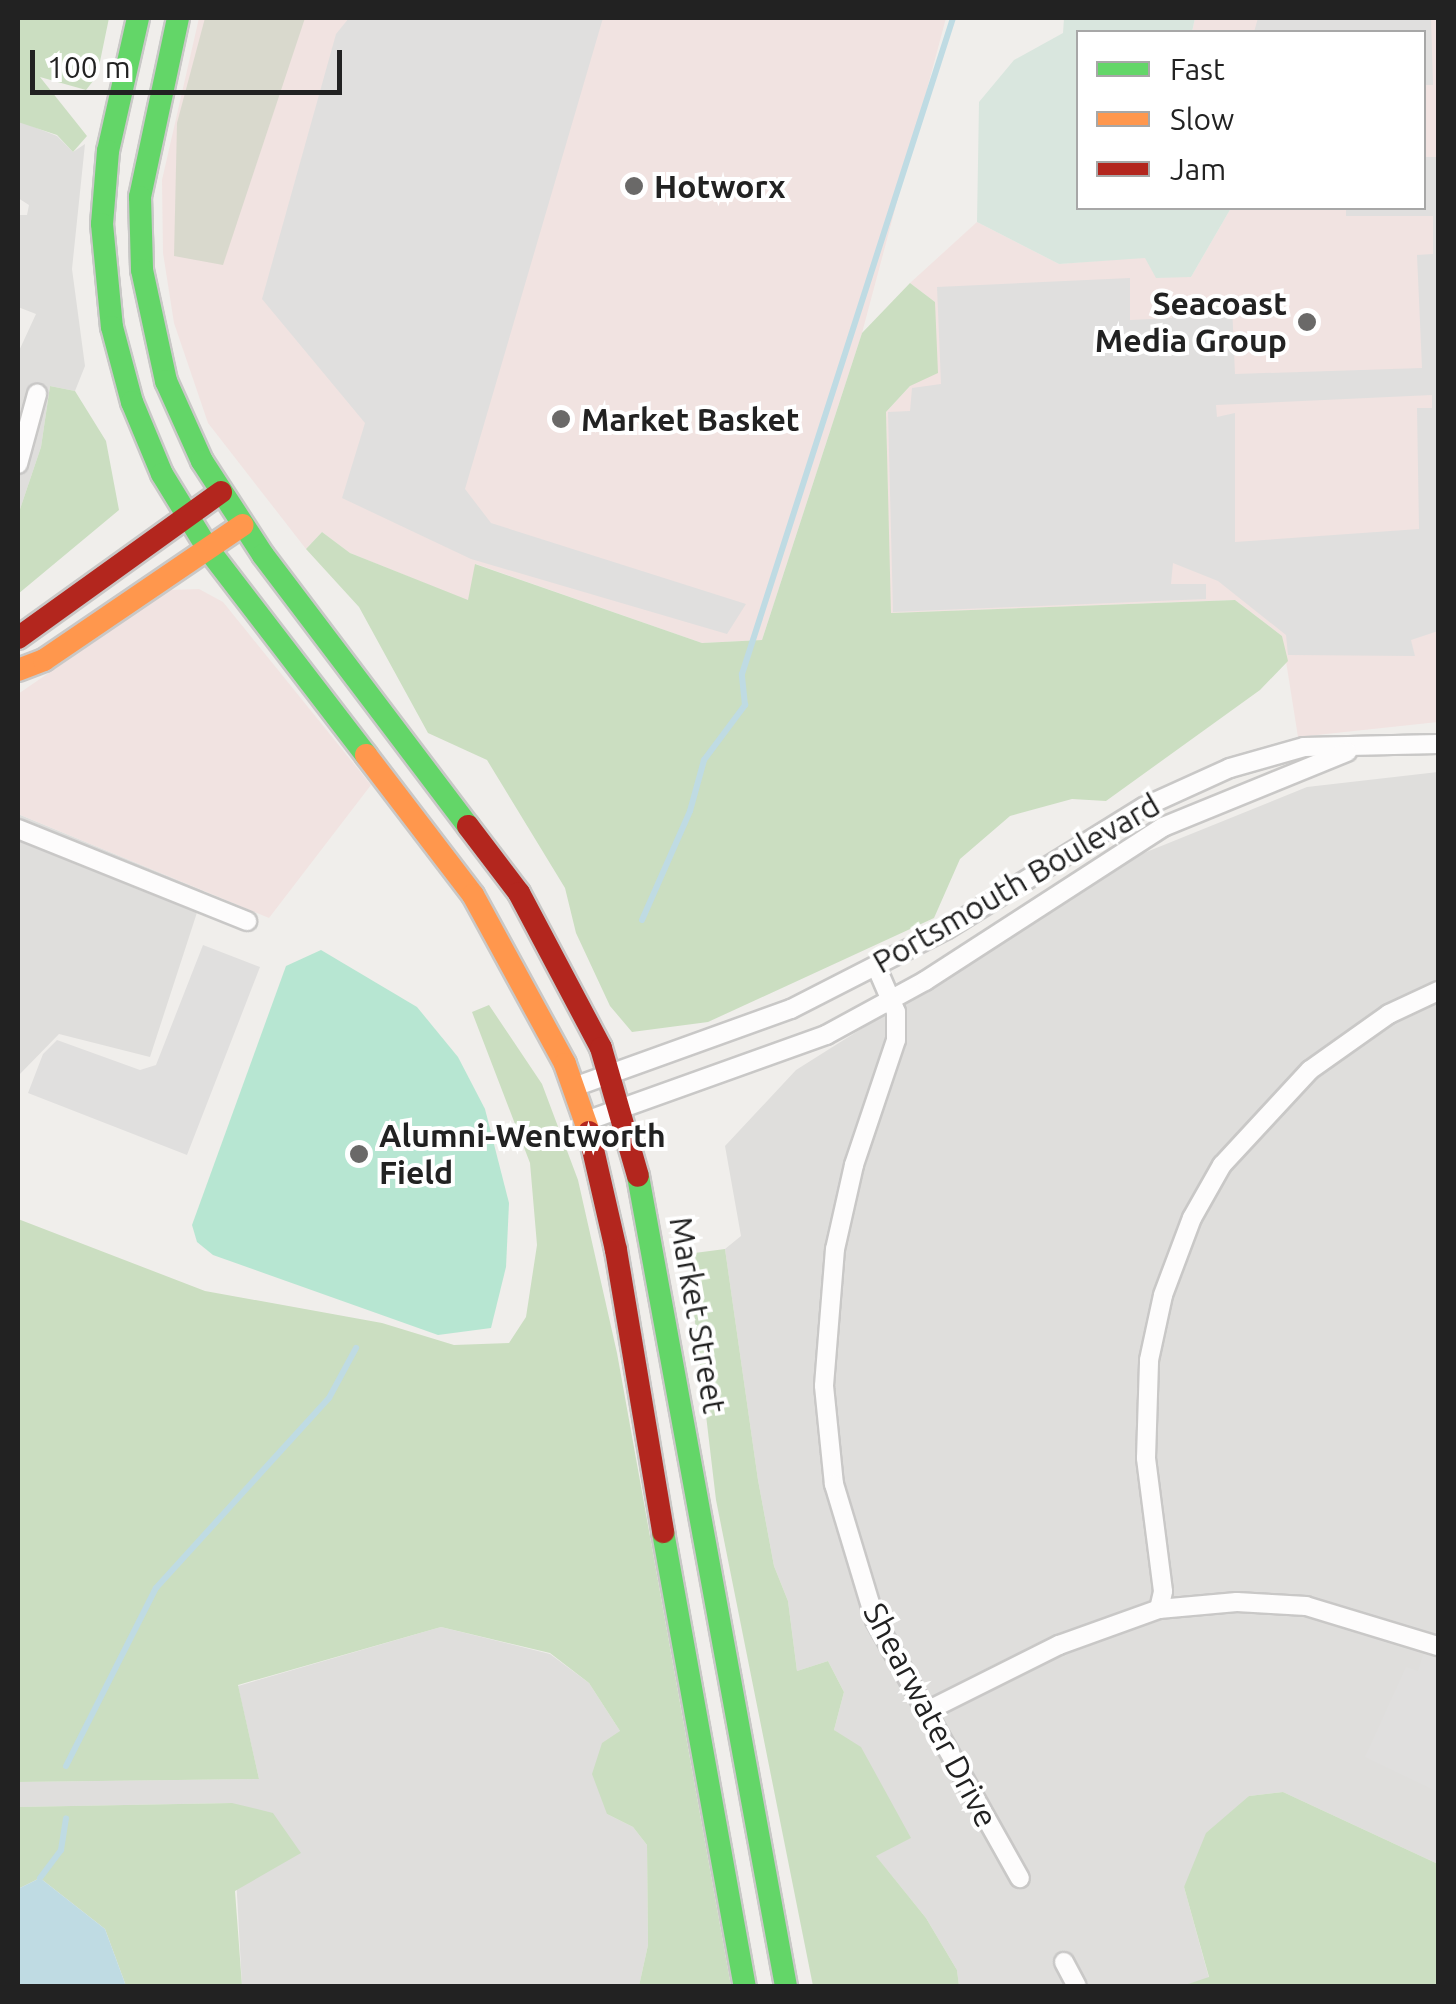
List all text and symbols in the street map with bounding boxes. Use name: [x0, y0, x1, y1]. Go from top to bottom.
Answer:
scale bar: [35, 30, 348, 92]
legend: [1076, 30, 1426, 210]
text: 100 m: [47, 50, 131, 84]
text: Fast: [1170, 52, 1225, 86]
text: Slow: [1170, 102, 1234, 136]
text: Jam: [1170, 152, 1226, 186]
place label: Hotworx: [654, 167, 786, 205]
marker: Hotworx: [623, 175, 645, 197]
place label: Seacoast Media Group: [1095, 285, 1287, 360]
marker: Seacoast Media Group: [1296, 311, 1318, 333]
place label: Market Basket: [581, 400, 800, 438]
marker: Market Basket: [550, 408, 572, 430]
street label: Portsmouth Boulevard: [866, 785, 1166, 981]
place label: Alumni-Wentworth Field: [379, 1117, 666, 1192]
marker: Alumni-Wentworth Field: [348, 1143, 370, 1165]
street label: Market Street: [662, 1214, 734, 1416]
street label: Shearwater Drive: [856, 1596, 1006, 1834]

